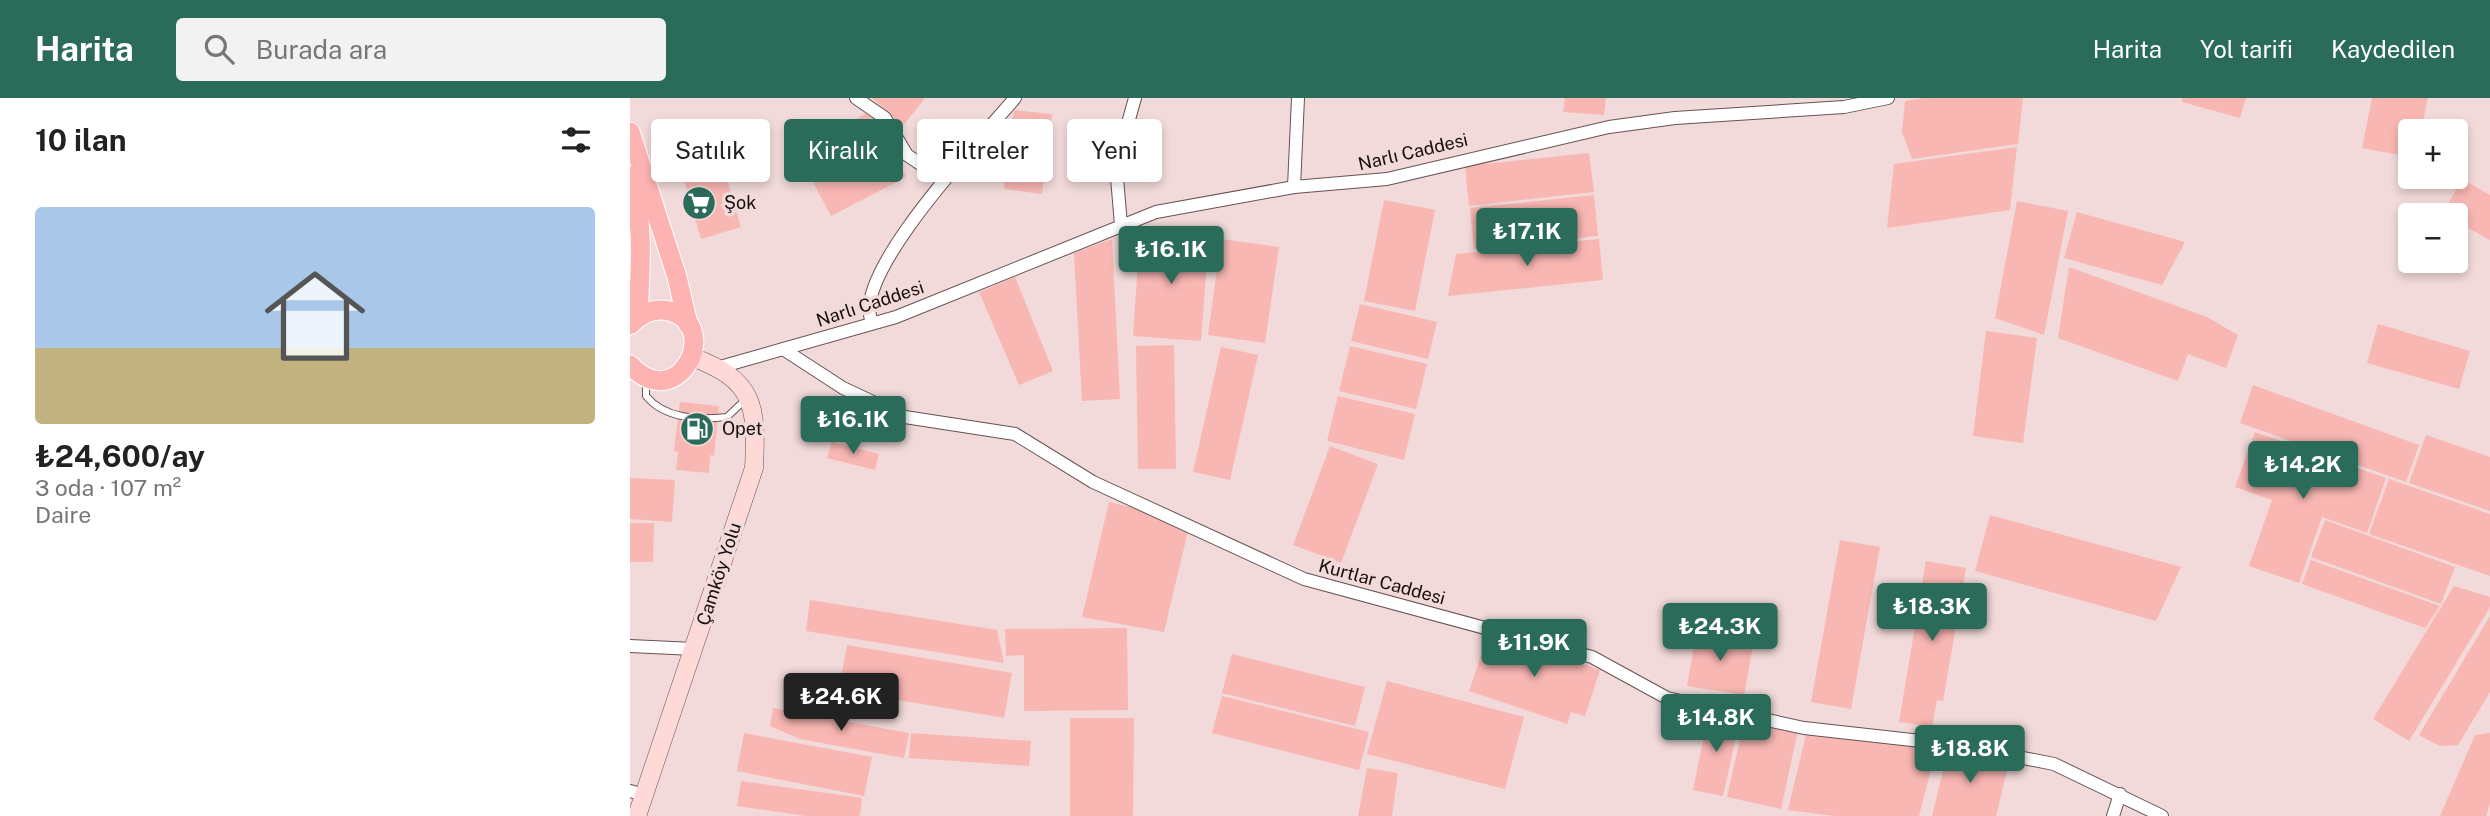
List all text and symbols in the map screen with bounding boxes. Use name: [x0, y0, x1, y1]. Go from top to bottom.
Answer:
search box: [176, 18, 666, 81]
text: Harita: [35, 30, 134, 68]
icon: search: [200, 30, 238, 68]
text: Burada ara: [256, 34, 387, 65]
text: Harita: [2093, 35, 2162, 63]
text: Yol tarifi: [2200, 35, 2293, 63]
text: Kaydedilen: [2331, 35, 2455, 63]
chip: Satılık: [651, 119, 770, 182]
chip: Kiralık: [784, 119, 903, 182]
chip: Filtreler: [917, 119, 1053, 182]
chip: Yeni: [1067, 119, 1162, 182]
map controls: [2398, 119, 2468, 273]
button: +: [2398, 119, 2468, 189]
icon: filters: [557, 121, 595, 159]
text: 10 ilan: [35, 122, 126, 158]
street label: Narlı Caddesi: [1356, 129, 1470, 174]
supermarket icon: Şok: [680, 184, 718, 222]
place label: Şok: [724, 192, 756, 213]
button: −: [2398, 203, 2468, 273]
pin: ₺17.1K: [1470, 208, 1584, 268]
text: ₺17.1K: [1492, 217, 1562, 244]
pin: ₺16.1K: [1114, 226, 1228, 286]
text: ₺16.1K: [1135, 235, 1207, 262]
icon: home: [252, 253, 378, 379]
street label: Narlı Caddesi: [813, 276, 926, 331]
pin: ₺16.1K: [796, 396, 910, 456]
text: ₺16.1K: [817, 405, 889, 432]
fuel station icon: Opet: [678, 410, 716, 448]
place label: Opet: [722, 418, 763, 439]
text: ₺24,600/ay: [35, 438, 205, 474]
pin: ₺14.2K: [2246, 442, 2360, 501]
text: ₺14.2K: [2264, 450, 2342, 477]
text: 3 oda · 107 m²: [35, 474, 181, 501]
text: Daire: [35, 501, 91, 528]
street label: Çamköy Yolu: [692, 520, 745, 628]
street label: Kurtlar Caddesi: [1317, 555, 1448, 608]
pin: ₺18.3K: [1875, 584, 1989, 643]
text: ₺18.3K: [1893, 592, 1971, 619]
pin: ₺24.3K: [1663, 603, 1777, 663]
text: ₺24.3K: [1679, 612, 1761, 639]
pin: ₺11.9K: [1477, 620, 1591, 679]
text: ₺11.9K: [1498, 628, 1570, 655]
pin: ₺24.6K: [784, 674, 898, 733]
text: ₺24.6K: [800, 682, 882, 709]
pin: ₺14.8K: [1659, 694, 1773, 754]
text: ₺14.8K: [1677, 703, 1755, 730]
pin: ₺18.8K: [1913, 726, 2027, 785]
text: ₺18.8K: [1931, 734, 2009, 761]

